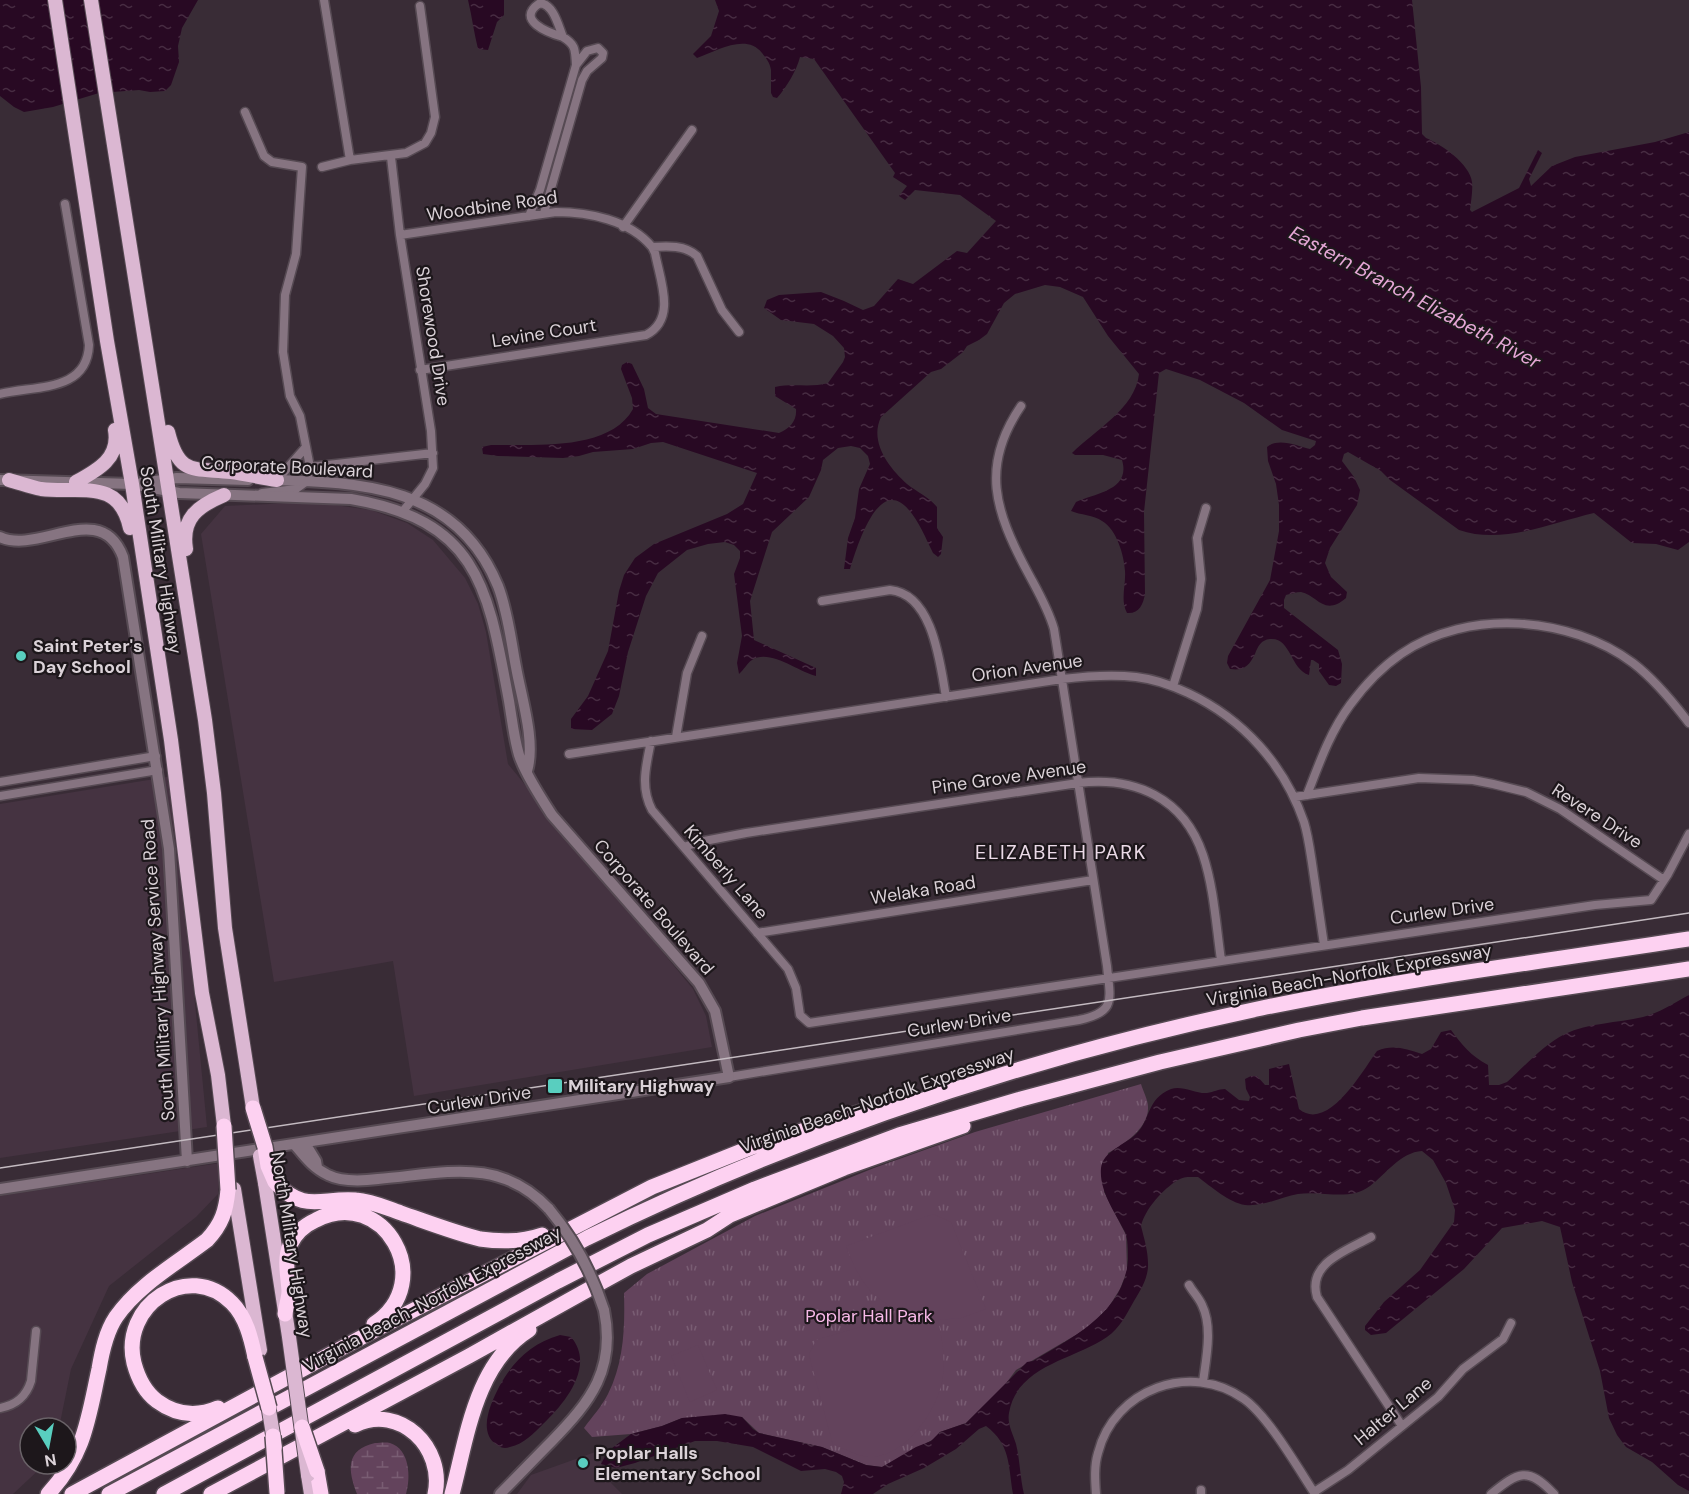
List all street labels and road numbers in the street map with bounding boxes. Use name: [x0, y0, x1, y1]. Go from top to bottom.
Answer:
street label: Woodbine Road: [425, 185, 559, 227]
street label: Shorewood Drive: [410, 264, 456, 408]
street label: Levine Court: [490, 313, 598, 353]
street label: Corporate Boulevard: [200, 451, 374, 483]
street label: South Military Highway: [134, 464, 188, 656]
street label: Orion Avenue: [970, 648, 1084, 688]
street label: Pine Grove Avenue: [930, 754, 1088, 800]
street label: Revere Drive: [1547, 778, 1647, 854]
street label: South Military Highway Service Road: [135, 818, 181, 1122]
street label: Kimberly Lane: [678, 820, 774, 924]
street label: Corporate Boulevard: [588, 834, 720, 980]
street label: Welaka Road: [869, 870, 977, 910]
street label: Curlew Drive: [1388, 892, 1496, 930]
street label: Virginia Beach-Norfolk Expressway: [1204, 938, 1494, 1012]
street label: Curlew Drive: [905, 1003, 1013, 1043]
street label: Virginia Beach-Norfolk Expressway: [736, 1042, 1018, 1158]
street label: Curlew Drive: [425, 1080, 533, 1120]
street label: North Military Highway: [265, 1150, 319, 1340]
street label: Virginia Beach-Norfolk Expressway: [299, 1220, 565, 1378]
street label: Halter Lane: [1349, 1371, 1437, 1451]

